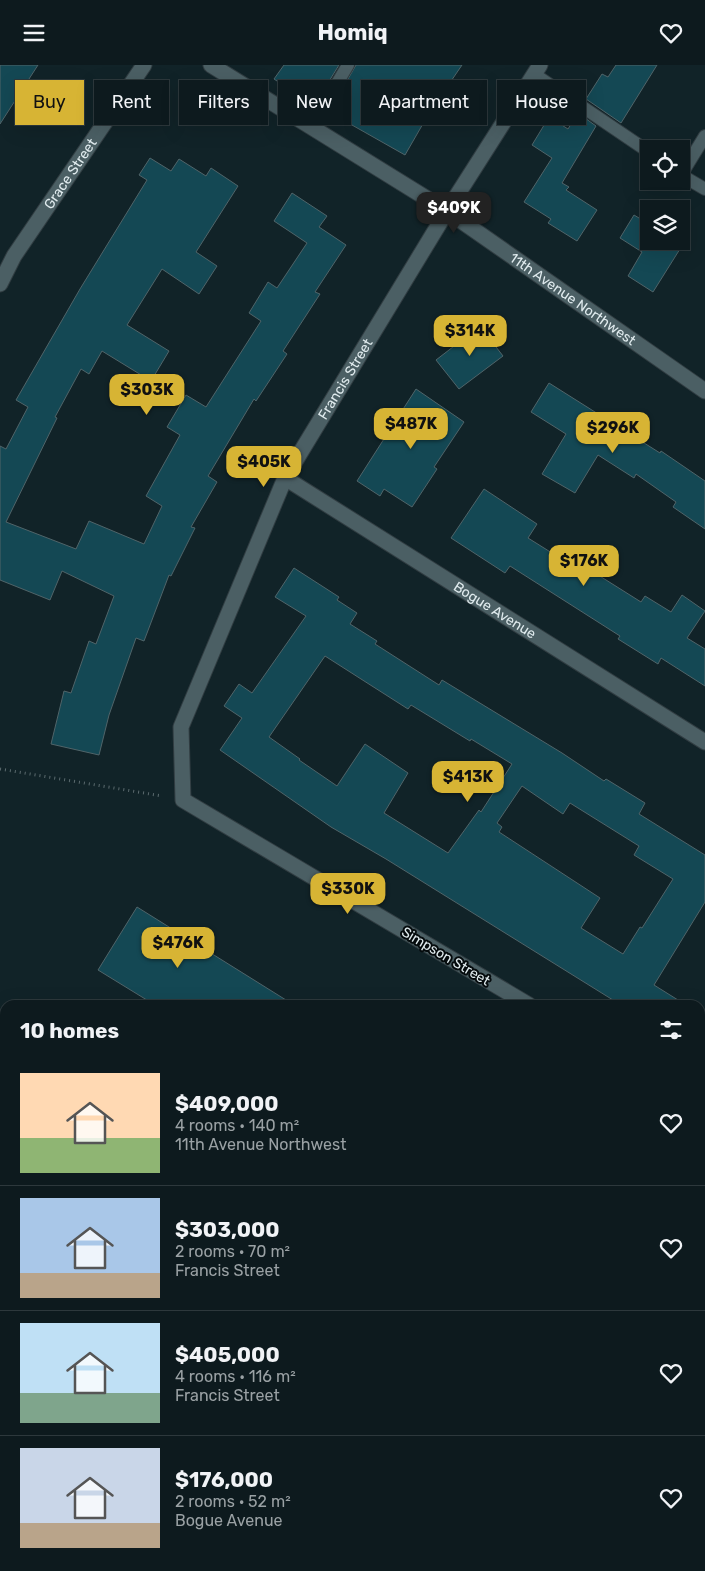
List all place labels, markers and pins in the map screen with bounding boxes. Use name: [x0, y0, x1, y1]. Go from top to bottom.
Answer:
pin: $409K: [419, 191, 489, 234]
pin: $314K: [435, 315, 505, 357]
pin: $303K: [112, 373, 182, 416]
pin: $487K: [376, 407, 446, 450]
pin: $296K: [578, 411, 648, 454]
pin: $405K: [229, 445, 299, 488]
pin: $176K: [549, 545, 619, 587]
pin: $413K: [433, 761, 503, 803]
pin: $330K: [313, 873, 383, 915]
pin: $476K: [143, 927, 213, 969]

